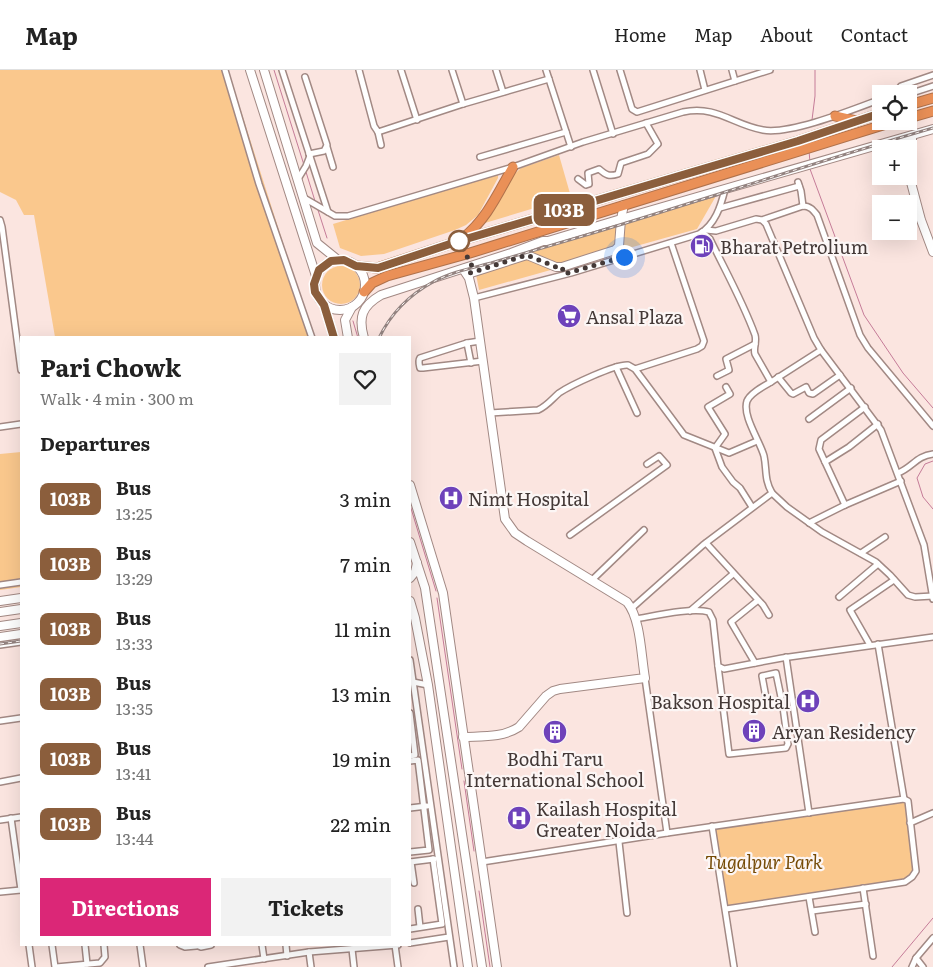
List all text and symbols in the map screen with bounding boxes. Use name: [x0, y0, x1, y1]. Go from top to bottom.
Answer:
text: Map: [25, 17, 78, 52]
text: Home: [614, 21, 666, 48]
text: Map: [694, 21, 732, 48]
text: About: [760, 21, 813, 48]
text: Contact: [841, 21, 908, 48]
map controls: [872, 85, 917, 240]
button: locate: [872, 85, 917, 130]
button: +: [872, 140, 917, 185]
line badge: 103B: [529, 194, 599, 226]
button: −: [872, 195, 917, 240]
text: 103B: [544, 196, 584, 223]
unlabelled marker: [448, 230, 470, 252]
fuel station icon: Bharat Petrolium: [689, 233, 715, 259]
place label: Bharat Petrolium: [720, 233, 868, 260]
your location: [612, 245, 637, 270]
supermarket icon: Ansal Plaza: [556, 303, 582, 329]
place label: Ansal Plaza: [586, 303, 683, 330]
text: Pari Chowk: [40, 349, 181, 384]
button: heart: [339, 353, 391, 405]
text: Walk · 4 min · 300 m: [40, 386, 194, 410]
text: Departures: [40, 429, 150, 457]
text: Bus: [116, 473, 151, 501]
text: 103B: [50, 485, 91, 512]
text: 3 min: [340, 485, 391, 513]
hospital icon: Nimt Hospital: [438, 485, 464, 511]
place label: Nimt Hospital: [468, 485, 589, 512]
text: 13:25: [116, 501, 152, 525]
text: Bus: [116, 538, 151, 566]
text: 103B: [50, 550, 91, 577]
text: 7 min: [340, 550, 391, 578]
text: 13:29: [116, 566, 153, 590]
text: Bus: [116, 603, 151, 631]
text: 103B: [50, 615, 91, 642]
text: 11 min: [334, 615, 391, 643]
text: 13:33: [116, 631, 153, 655]
text: Bus: [116, 668, 151, 696]
text: 103B: [50, 680, 91, 707]
text: 13 min: [332, 680, 391, 708]
place label: Bakson Hospital: [651, 688, 790, 715]
hospital icon: Bakson Hospital: [795, 688, 821, 714]
text: 13:35: [116, 696, 153, 720]
building icon: Aryan Residency: [741, 718, 767, 744]
place label: Aryan Residency: [772, 718, 916, 745]
building icon: Bodhi Taru International School: [542, 719, 568, 745]
text: Bus: [116, 733, 151, 761]
text: 103B: [50, 745, 91, 772]
text: 19 min: [332, 745, 391, 773]
place label: Bodhi Taru International School: [466, 745, 644, 793]
text: 13:41: [116, 761, 151, 785]
place label: Kailash Hospital Greater Noida: [536, 795, 677, 843]
text: Bus: [116, 798, 151, 826]
hospital icon: Kailash Hospital Greater Noida: [506, 805, 532, 831]
text: 103B: [50, 810, 91, 837]
text: 22 min: [331, 810, 391, 838]
text: 13:44: [116, 826, 154, 850]
park label: Tugalpur Park: [705, 848, 823, 875]
button: Directions: [40, 878, 211, 936]
button: Tickets: [221, 878, 391, 936]

